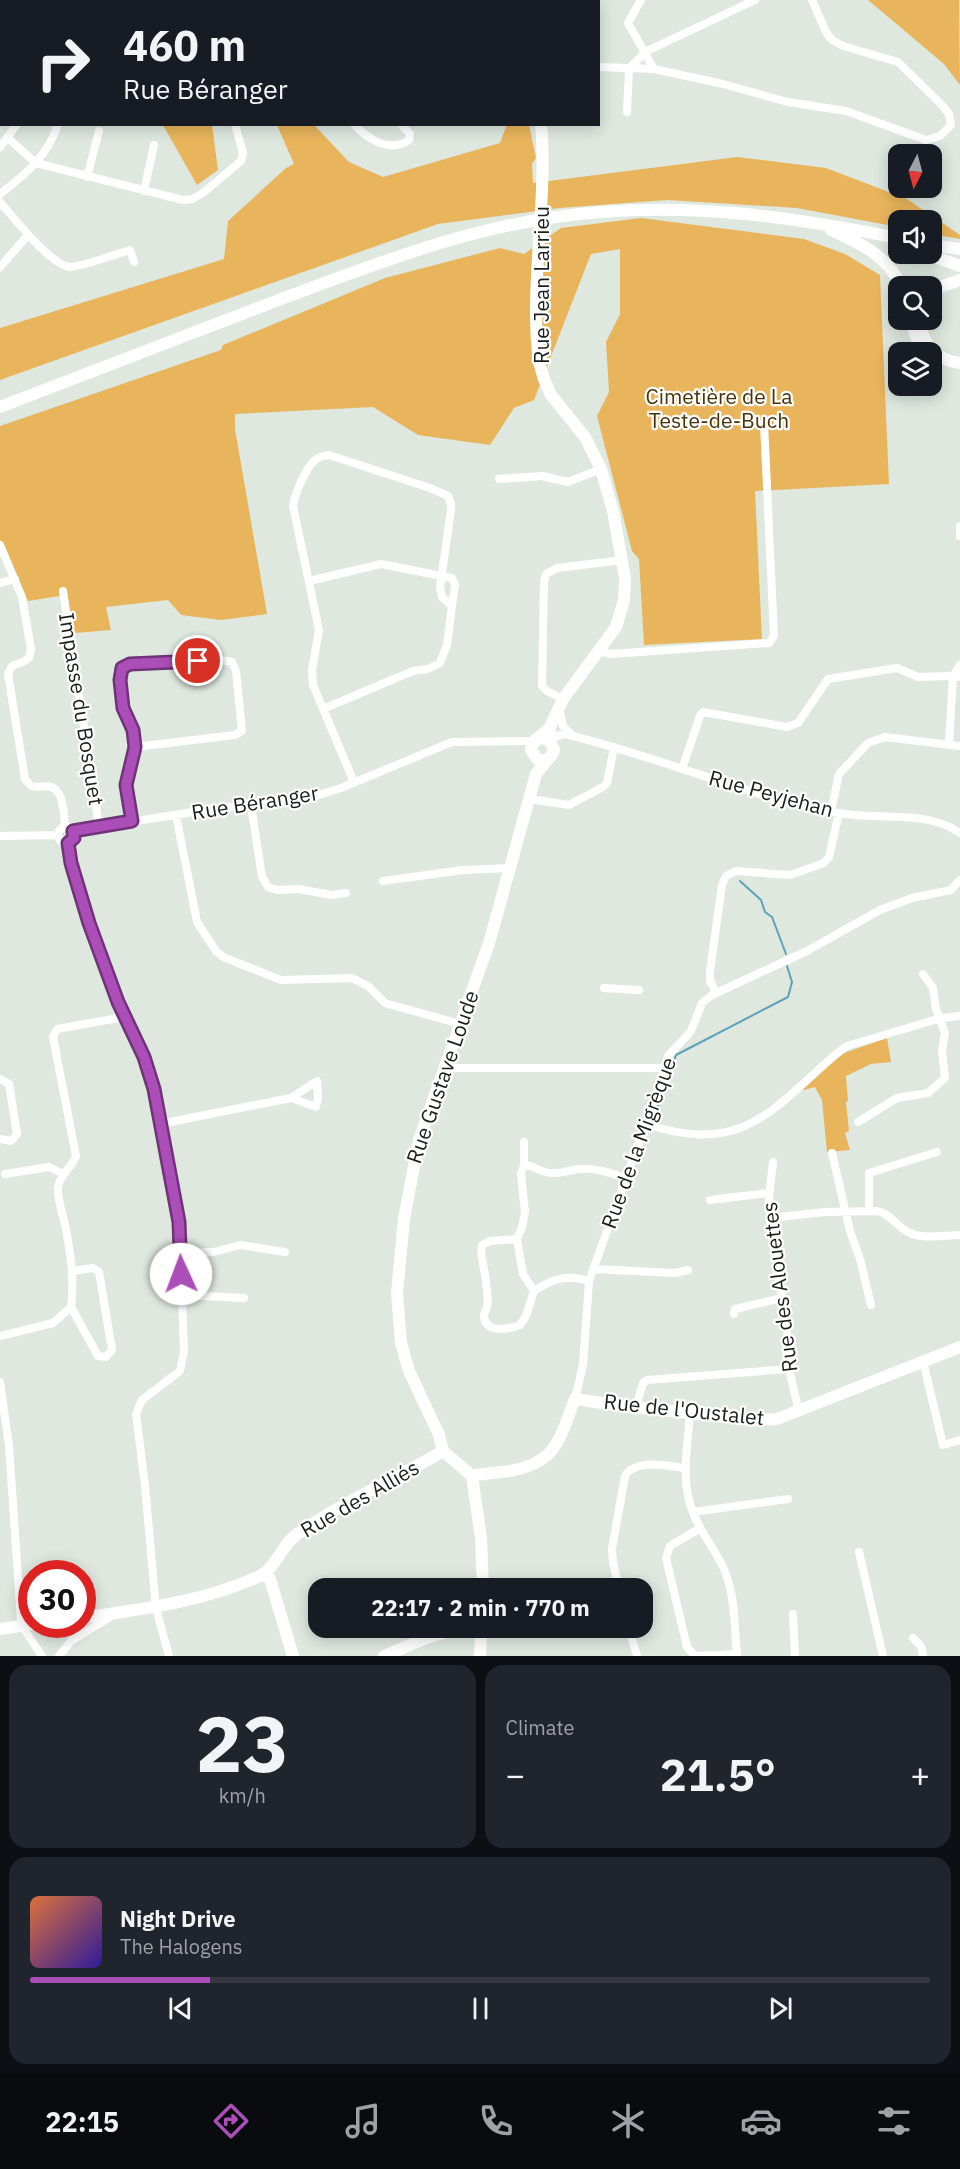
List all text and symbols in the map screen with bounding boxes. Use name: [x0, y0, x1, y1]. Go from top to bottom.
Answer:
text: 460 m: [123, 18, 246, 73]
icon: right: [24, 24, 102, 102]
text: Rue Béranger: [123, 71, 288, 106]
north arrow: [888, 144, 942, 198]
map controls: [888, 144, 942, 396]
street label: Rue Jean Larrieu: [527, 206, 555, 364]
button: sound: [888, 210, 942, 264]
button: search: [888, 276, 942, 330]
button: layers: [888, 342, 942, 396]
park label: Cimetière de La Teste-de-Buch: [646, 382, 792, 434]
street label: Impasse du Bosquet: [53, 610, 111, 807]
pin: [172, 635, 223, 686]
icon: arrive: [181, 644, 214, 677]
street label: Rue Peyjehan: [706, 763, 837, 823]
street label: Rue Béranger: [189, 778, 321, 826]
street label: Rue Gustave Loude: [399, 986, 485, 1167]
street label: Rue de la Migrèque: [594, 1053, 682, 1232]
street label: Rue des Alouettes: [755, 1200, 803, 1374]
position arrow: [149, 1242, 213, 1306]
street label: Rue de l'Oustalet: [602, 1387, 766, 1431]
street label: Rue des Alliés: [295, 1453, 424, 1543]
speed limit sign: 30: [18, 1560, 96, 1638]
text: 22:17 · 2 min · 770 m: [371, 1593, 590, 1622]
text: 23: [195, 1692, 289, 1793]
text: Climate: [506, 1714, 574, 1741]
text: 21.5°: [660, 1745, 776, 1803]
text: −: [506, 1753, 525, 1796]
text: +: [910, 1753, 930, 1796]
text: km/h: [219, 1782, 266, 1809]
text: Night Drive: [120, 1904, 236, 1933]
text: The Halogens: [120, 1933, 242, 1960]
icon: previous: [164, 1992, 197, 2025]
icon: pause: [464, 1992, 497, 2025]
icon: next: [764, 1992, 797, 2025]
icon: directions: [210, 2100, 252, 2142]
icon: music: [342, 2100, 384, 2142]
icon: phone: [475, 2100, 517, 2142]
icon: climate: [607, 2100, 649, 2142]
icon: car: [740, 2100, 782, 2142]
icon: filters: [873, 2100, 915, 2142]
text: 22:15: [45, 2104, 119, 2139]

